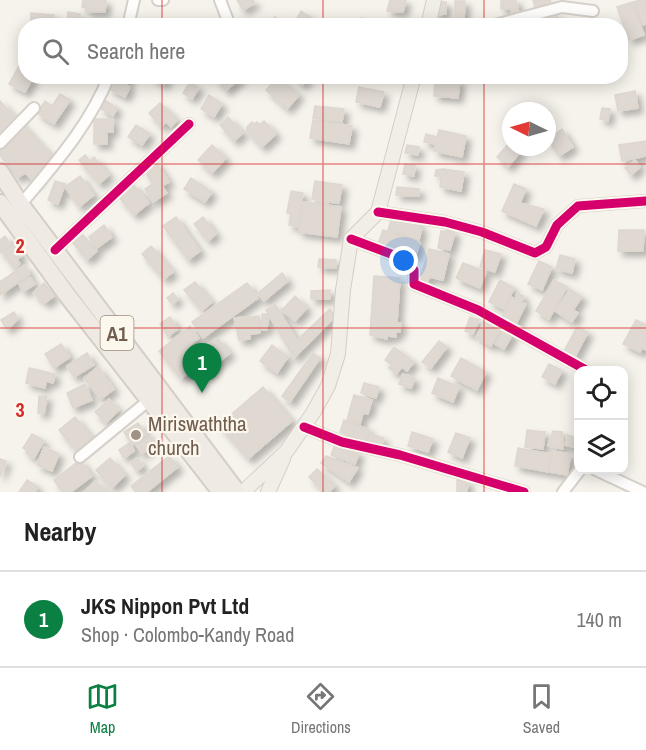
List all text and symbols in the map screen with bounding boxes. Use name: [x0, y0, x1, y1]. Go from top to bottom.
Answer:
search box: [18, 18, 628, 84]
icon: search: [39, 35, 72, 68]
text: Search here: [87, 36, 185, 66]
north arrow: [502, 102, 556, 156]
text: 2: [15, 232, 25, 259]
your location: [389, 246, 418, 275]
road number: A1: [100, 316, 134, 350]
pin: 1: [182, 344, 222, 393]
map controls: [574, 366, 628, 474]
button: locate: [574, 366, 628, 420]
text: 3: [15, 396, 25, 423]
place label: Miriswaththa church: [148, 409, 247, 462]
button: layers: [574, 420, 628, 474]
marker: Miriswaththa church: [129, 428, 143, 442]
text: Nearby: [24, 514, 96, 549]
text: JKS Nippon Pvt Ltd: [81, 591, 249, 621]
text: 1: [39, 606, 48, 633]
text: 140 m: [576, 606, 622, 633]
text: Shop · Colombo-Kandy Road: [81, 621, 294, 648]
tab: Map: [86, 680, 119, 738]
tab: Directions: [291, 680, 351, 738]
tab: Saved: [523, 680, 560, 738]

